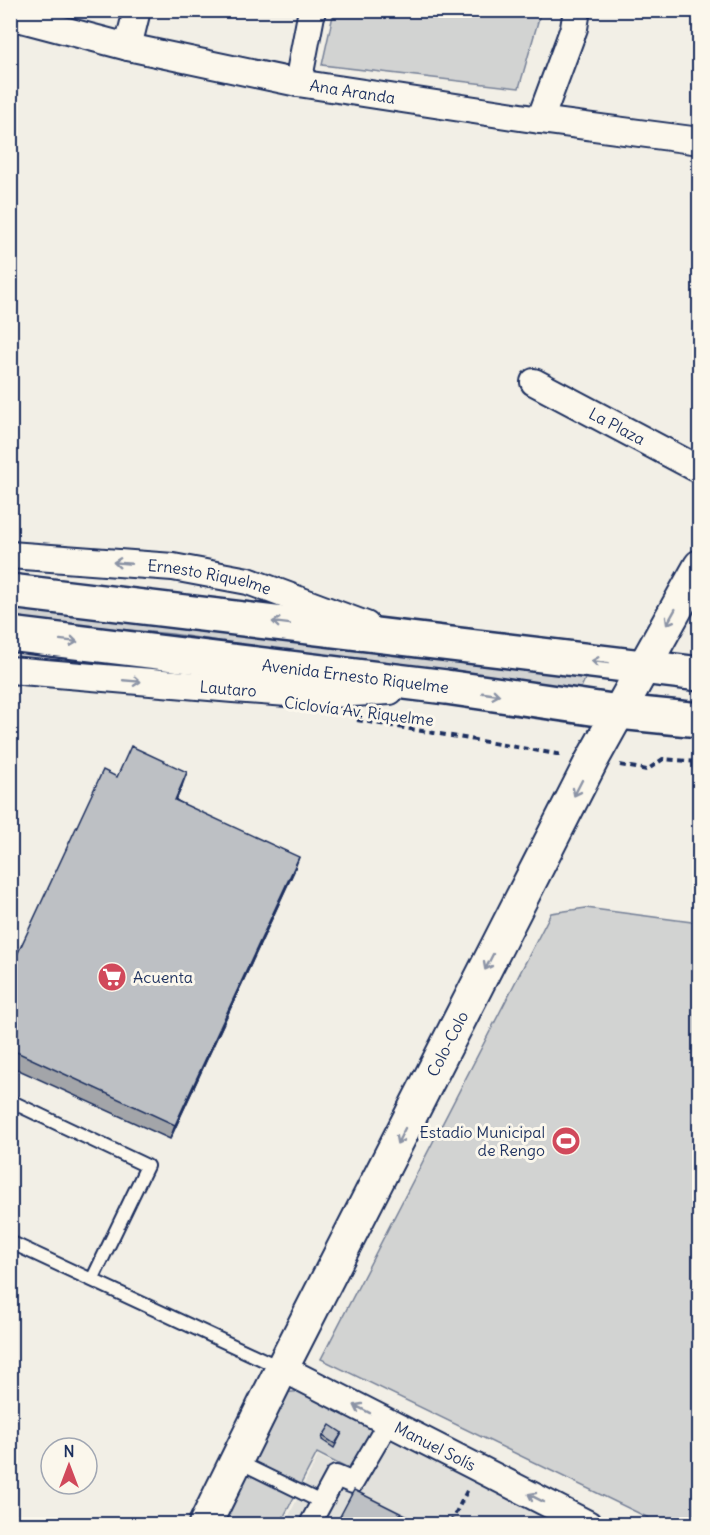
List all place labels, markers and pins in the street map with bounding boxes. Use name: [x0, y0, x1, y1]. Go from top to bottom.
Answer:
supermarket icon: Acuenta: [96, 961, 128, 993]
place label: Acuenta: [133, 967, 193, 987]
place label: Estadio Municipal de Rengo: [419, 1122, 545, 1160]
sports icon: Estadio Municipal de Rengo: [550, 1125, 582, 1157]

